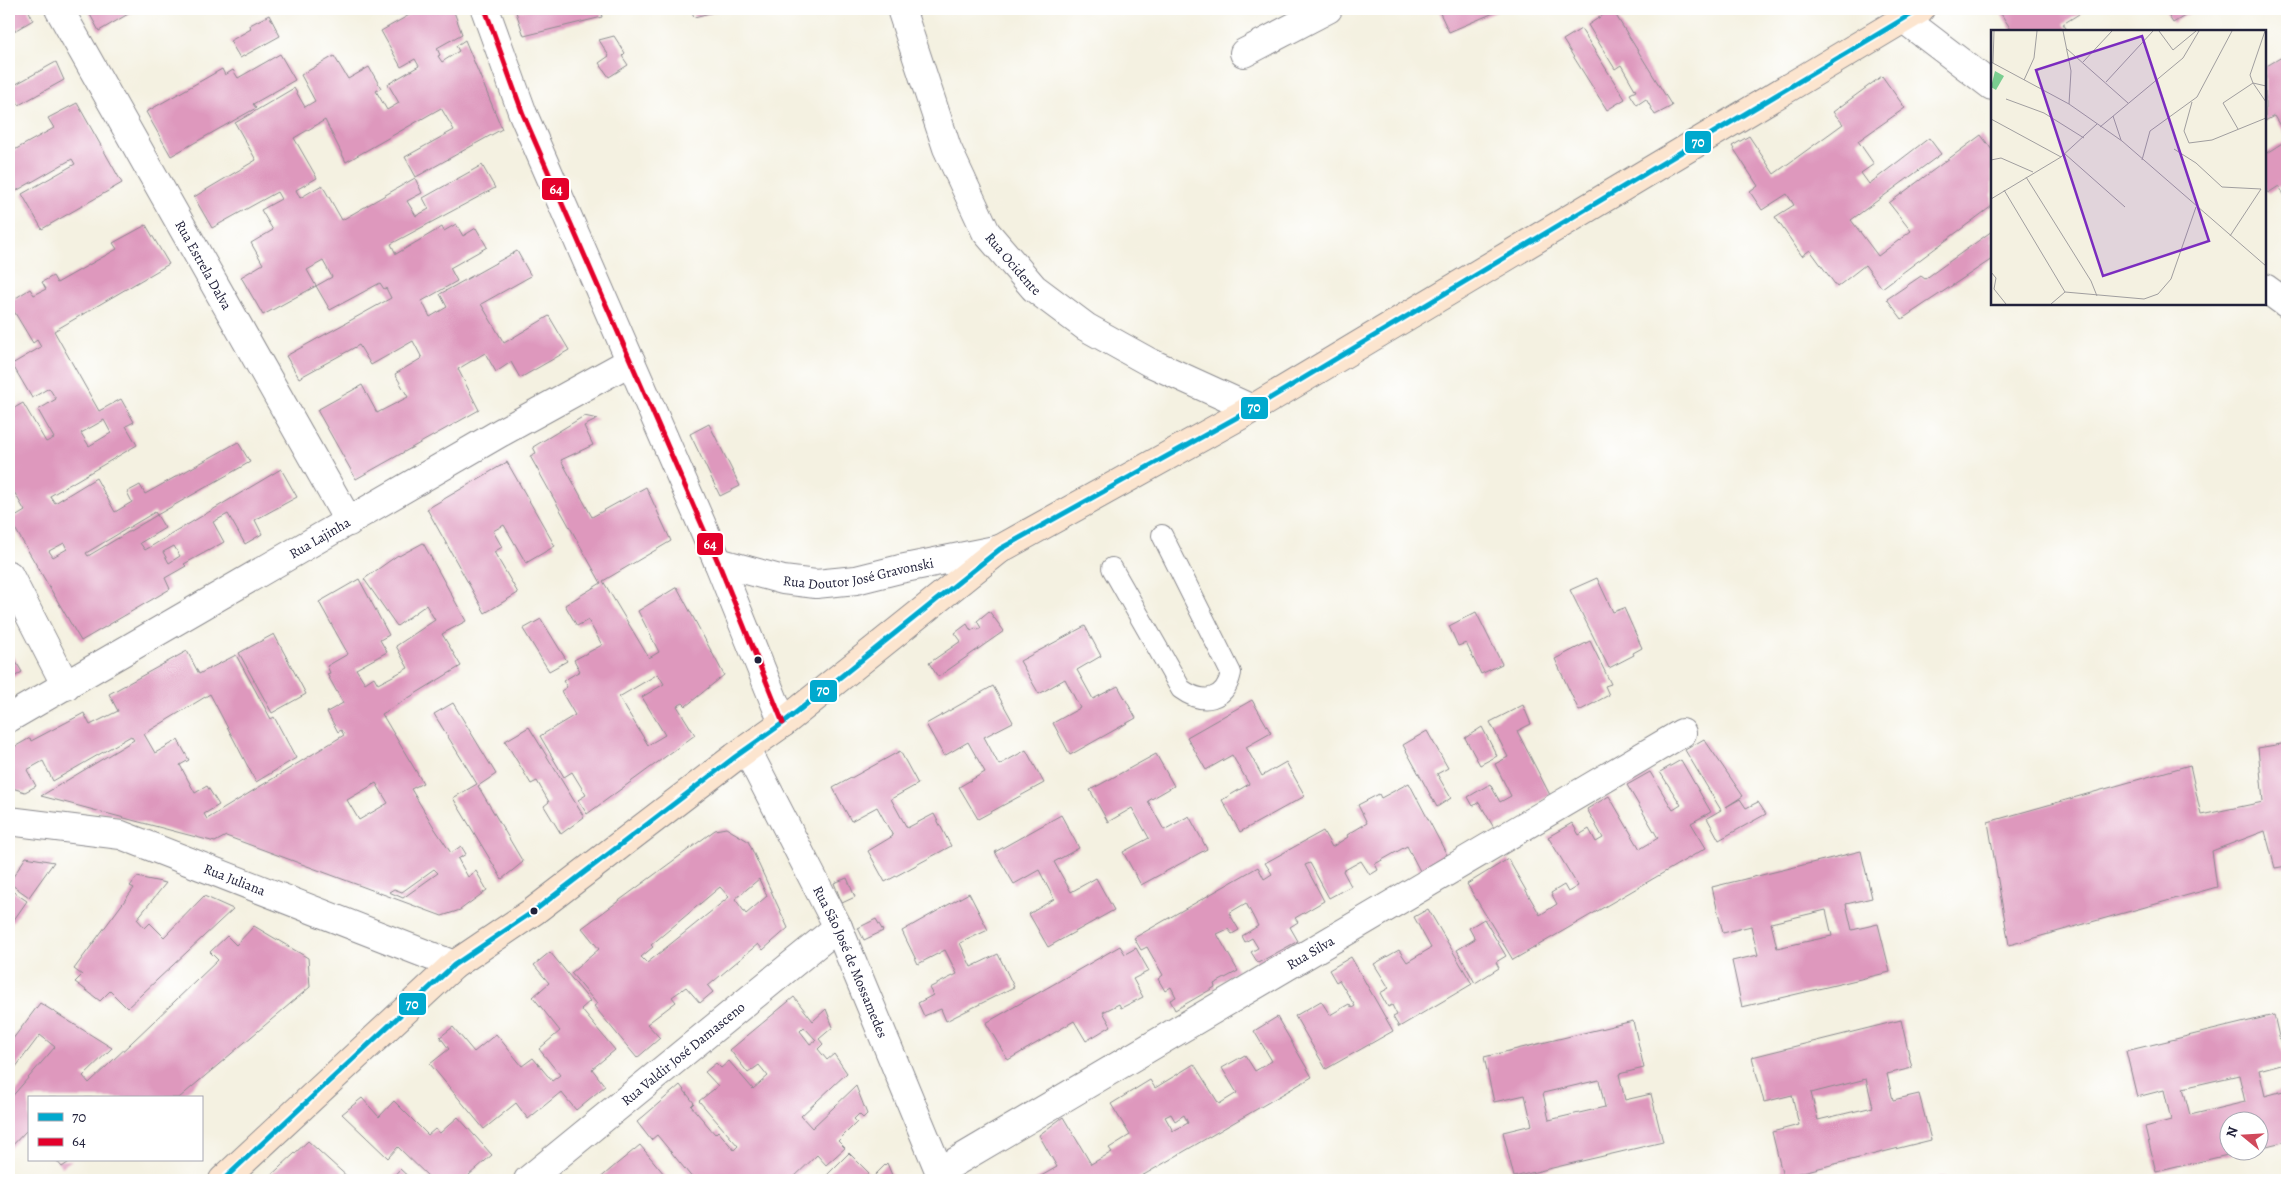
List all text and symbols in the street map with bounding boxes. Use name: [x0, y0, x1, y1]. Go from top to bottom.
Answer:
inset map: [1991, 30, 2266, 305]
line badge: 70: [1684, 130, 1712, 154]
text: 70: [1691, 133, 1705, 152]
line badge: 64: [541, 177, 570, 201]
text: 64: [549, 180, 563, 199]
street label: Rua Estrela Dalva: [170, 217, 236, 314]
street label: Rua Ocidente: [981, 229, 1045, 300]
line badge: 70: [1240, 396, 1269, 420]
text: 70: [1247, 398, 1261, 417]
street label: Rua Lajinha: [286, 513, 354, 563]
line badge: 64: [696, 532, 724, 556]
text: 64: [703, 535, 717, 554]
street label: Rua Doutor José Gravonski: [782, 553, 935, 594]
unlabelled marker: [753, 655, 763, 665]
line badge: 70: [809, 679, 838, 703]
text: 70: [816, 681, 830, 700]
street label: Rua Juliana: [201, 859, 269, 901]
street label: Rua São José de Mossamedes: [808, 883, 892, 1041]
unlabelled marker: [529, 906, 539, 916]
street label: Rua Silva: [1283, 931, 1338, 974]
line badge: 70: [398, 992, 427, 1016]
text: 70: [405, 995, 419, 1014]
street label: Rua Valdir José Damasceno: [617, 998, 749, 1110]
legend: [28, 1096, 202, 1162]
text: 70: [72, 1107, 86, 1127]
north arrow: [2218, 1112, 2268, 1162]
text: N: [2222, 1124, 2243, 1140]
text: 64: [72, 1131, 86, 1151]

